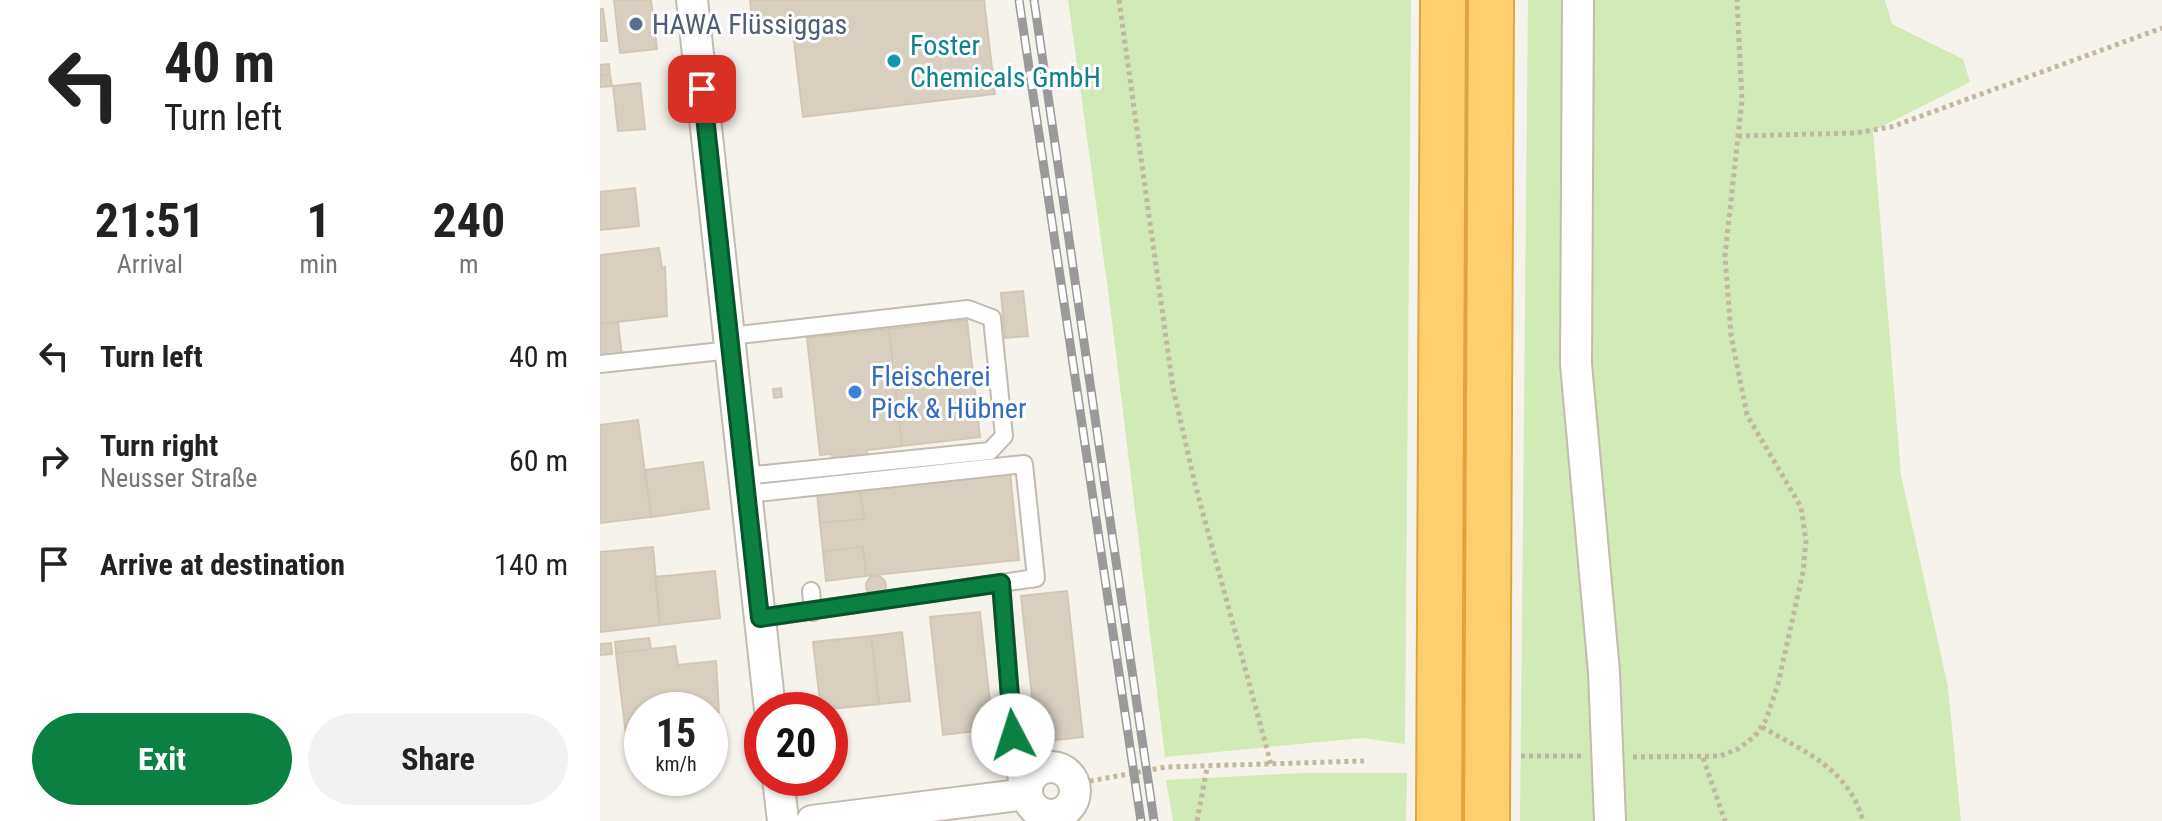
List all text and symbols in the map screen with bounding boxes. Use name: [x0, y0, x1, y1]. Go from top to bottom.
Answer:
place label: HAWA Flüssiggas: [652, 8, 847, 41]
marker: HAWA Flüssiggas: [627, 15, 645, 33]
place label: Foster Chemicals GmbH: [910, 29, 1101, 94]
text: 40 m: [164, 30, 275, 96]
icon: left: [32, 32, 136, 136]
marker: Foster Chemicals GmbH: [885, 52, 903, 70]
pin: [668, 55, 736, 123]
icon: arrive: [680, 67, 724, 111]
text: Turn left: [164, 97, 282, 139]
text: 21:51: [95, 192, 205, 249]
text: 1: [307, 192, 331, 249]
text: 240: [432, 192, 505, 249]
text: Arrival: [117, 249, 183, 279]
text: min: [300, 249, 338, 279]
text: m: [459, 249, 479, 279]
icon: left: [32, 334, 76, 378]
text: Turn left: [100, 339, 203, 374]
text: 40 m: [509, 339, 568, 374]
place label: Fleischerei Pick & Hübner: [871, 360, 1027, 425]
marker: Fleischerei Pick & Hübner: [846, 383, 864, 401]
text: Turn right: [100, 428, 218, 463]
icon: right: [32, 438, 76, 482]
text: 60 m: [509, 443, 568, 478]
text: Neusser Straße: [100, 463, 257, 493]
icon: arrive: [32, 542, 76, 586]
text: Arrive at destination: [100, 547, 345, 582]
text: 140 m: [494, 547, 568, 582]
speed limit sign: 20: [744, 692, 848, 796]
position arrow: [971, 693, 1055, 777]
text: 15: [656, 710, 696, 757]
button: Exit: [32, 713, 292, 805]
button: Share: [308, 713, 568, 805]
text: km/h: [655, 752, 697, 776]

